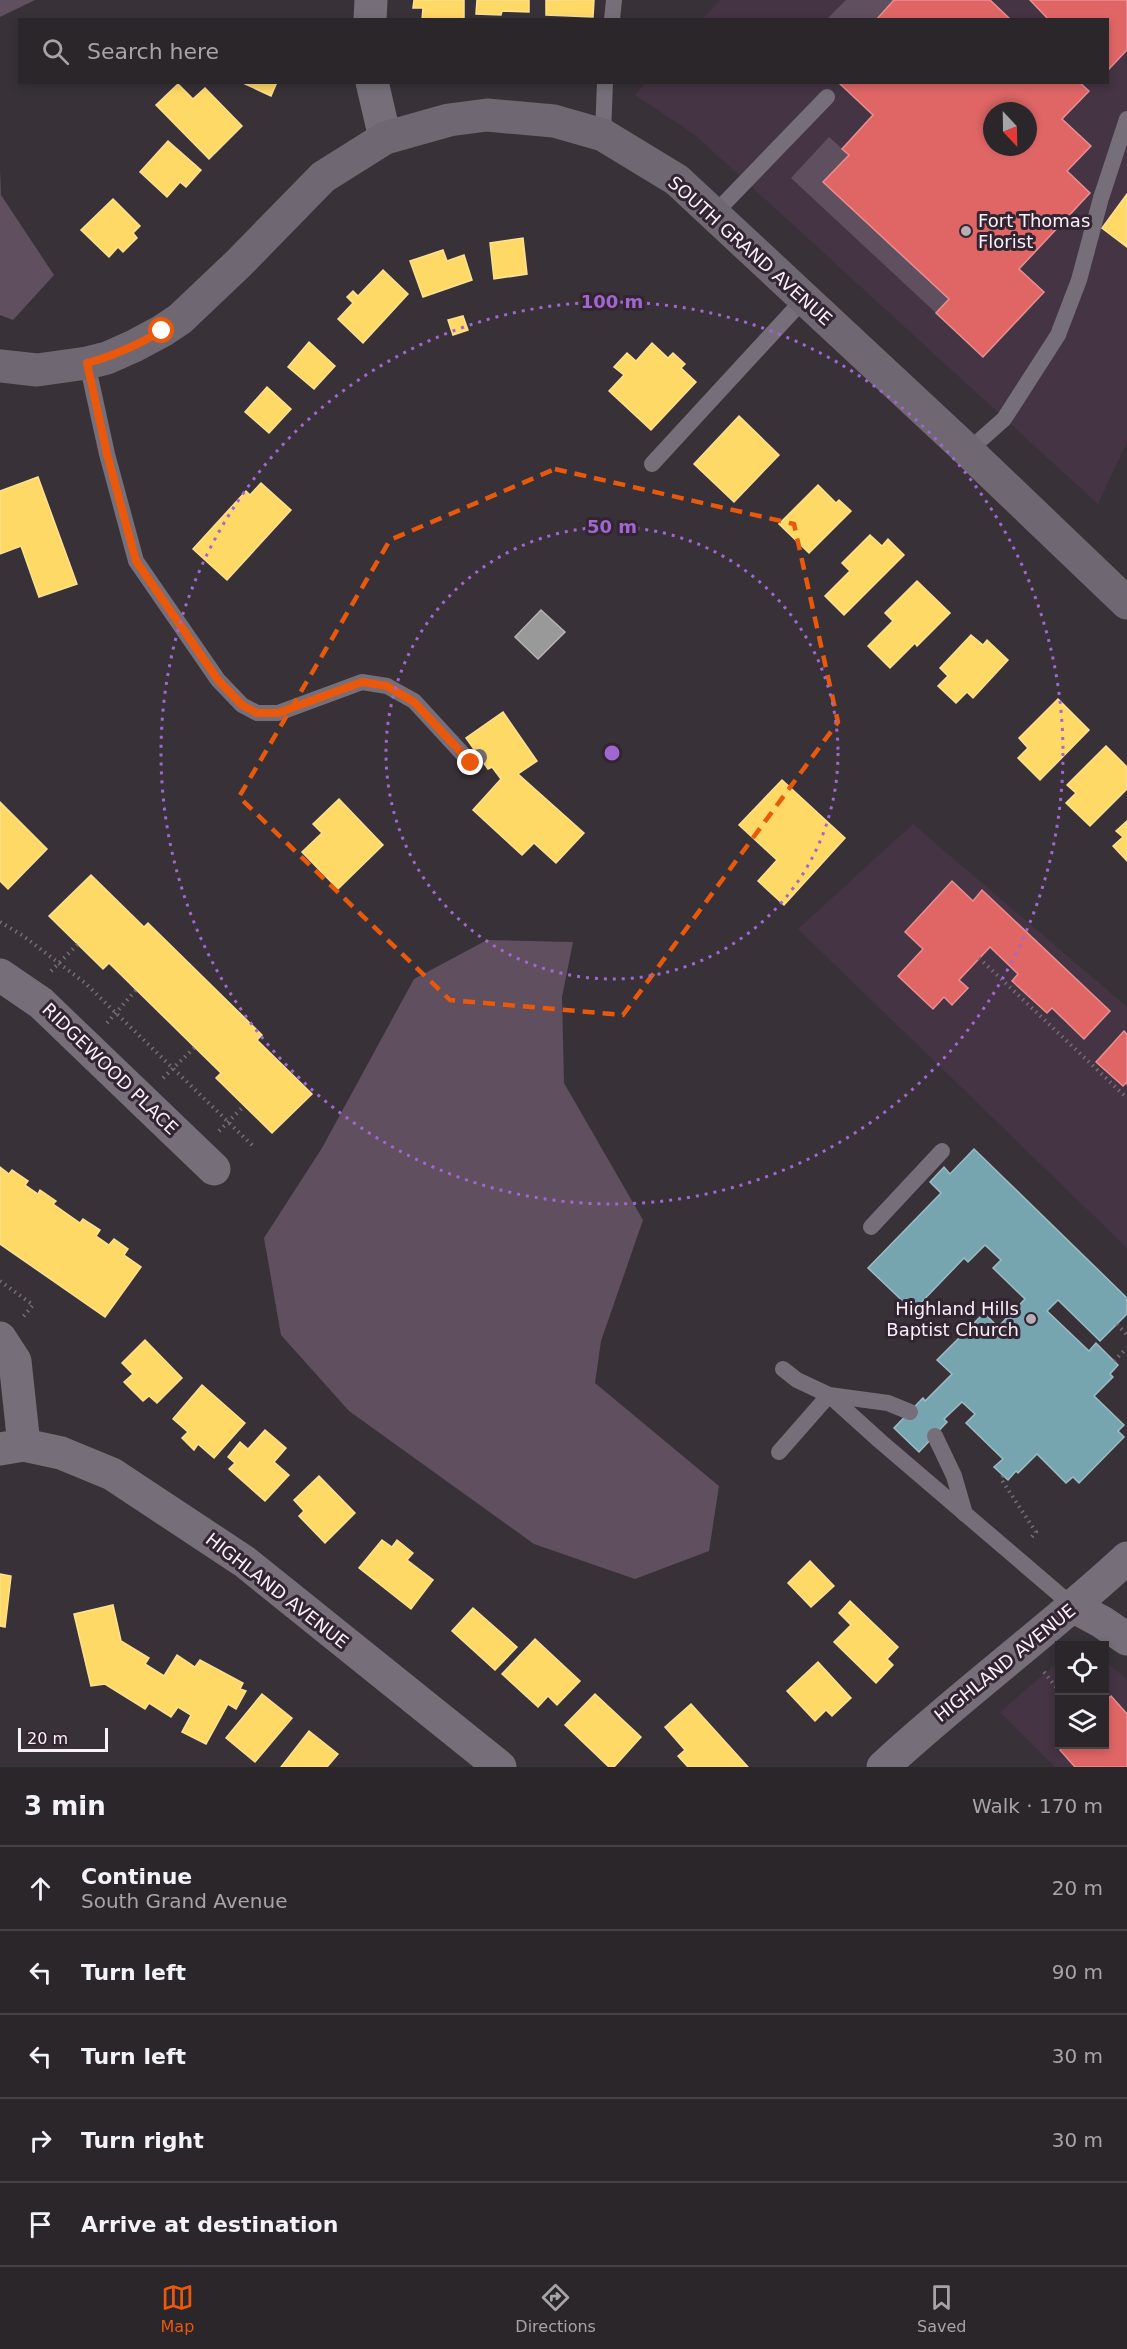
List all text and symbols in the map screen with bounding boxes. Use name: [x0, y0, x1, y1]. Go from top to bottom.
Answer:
search box: [18, 18, 1109, 84]
icon: search: [39, 35, 72, 68]
text: Search here: [87, 39, 219, 64]
north arrow: [983, 102, 1037, 156]
street label: SOUTH GRAND AVENUE: [664, 172, 836, 330]
place label: Fort Thomas Florist: [978, 210, 1090, 252]
marker: Fort Thomas Florist: [959, 224, 973, 238]
text: 100 m: [581, 291, 643, 312]
route start: [148, 317, 174, 343]
text: 50 m: [587, 516, 637, 537]
centre of rings: [602, 743, 622, 763]
route end: [457, 749, 483, 775]
street label: RIDGEWOOD PLACE: [38, 999, 182, 1139]
place label: Highland Hills Baptist Church: [886, 1298, 1019, 1340]
marker: Highland Hills Baptist Church: [1024, 1312, 1038, 1326]
street label: HIGHLAND AVENUE: [202, 1528, 353, 1653]
street label: HIGHLAND AVENUE: [930, 1599, 1079, 1726]
map controls: [1055, 1641, 1109, 1749]
button: locate: [1055, 1641, 1109, 1695]
button: layers: [1055, 1695, 1109, 1749]
scale bar: [18, 1725, 108, 1752]
text: 20 m: [27, 1729, 68, 1748]
text: 3 min: [24, 1791, 106, 1821]
text: Walk · 170 m: [972, 1794, 1103, 1818]
text: Continue: [81, 1864, 192, 1889]
icon: ahead: [24, 1872, 57, 1905]
text: 20 m: [1052, 1876, 1103, 1900]
text: South Grand Avenue: [81, 1889, 288, 1913]
icon: left: [24, 1956, 57, 1989]
text: Turn left: [81, 1960, 186, 1985]
text: 90 m: [1052, 1960, 1103, 1984]
icon: left: [24, 2040, 57, 2073]
text: Turn left: [81, 2044, 186, 2069]
text: 30 m: [1052, 2044, 1103, 2068]
icon: right: [24, 2124, 57, 2157]
text: Turn right: [81, 2128, 204, 2153]
text: 30 m: [1052, 2128, 1103, 2152]
icon: arrive: [24, 2208, 57, 2241]
text: Arrive at destination: [81, 2212, 338, 2237]
tab: Map: [161, 2281, 194, 2336]
tab: Directions: [515, 2281, 596, 2336]
tab: Saved: [917, 2281, 966, 2336]

